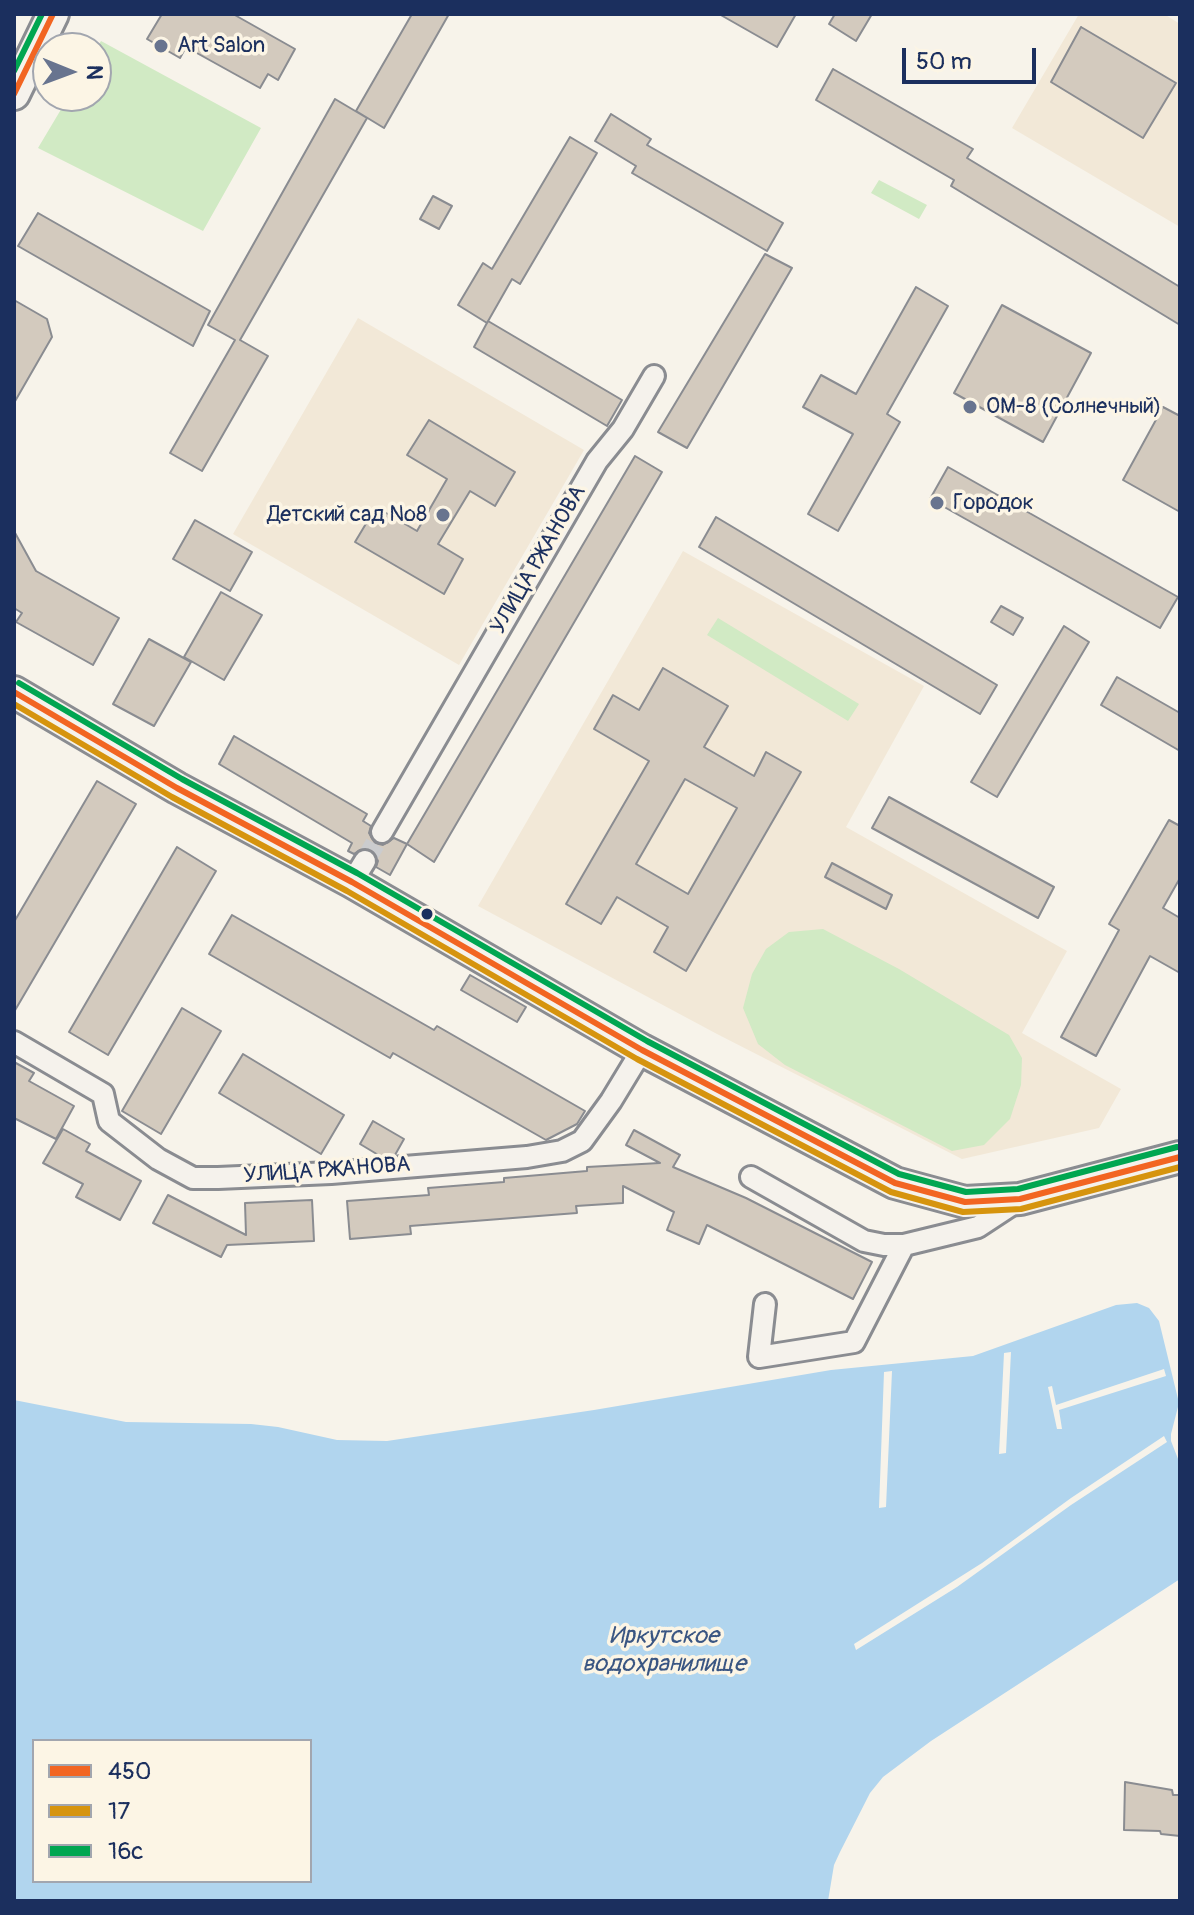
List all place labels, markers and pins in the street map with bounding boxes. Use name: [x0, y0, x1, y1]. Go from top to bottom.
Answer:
place label: Art Salon: [177, 33, 265, 59]
marker: Art Salon: [152, 37, 170, 55]
place label: ОМ-8 (Солнечный): [986, 394, 1161, 420]
marker: ОМ-8 (Солнечный): [961, 398, 979, 416]
place label: Городок: [953, 490, 1034, 516]
marker: Городок: [928, 494, 946, 512]
place label: Детский сад №8: [267, 502, 427, 528]
marker: Детский сад №8: [434, 506, 452, 524]
unlabelled marker: [419, 906, 435, 922]

